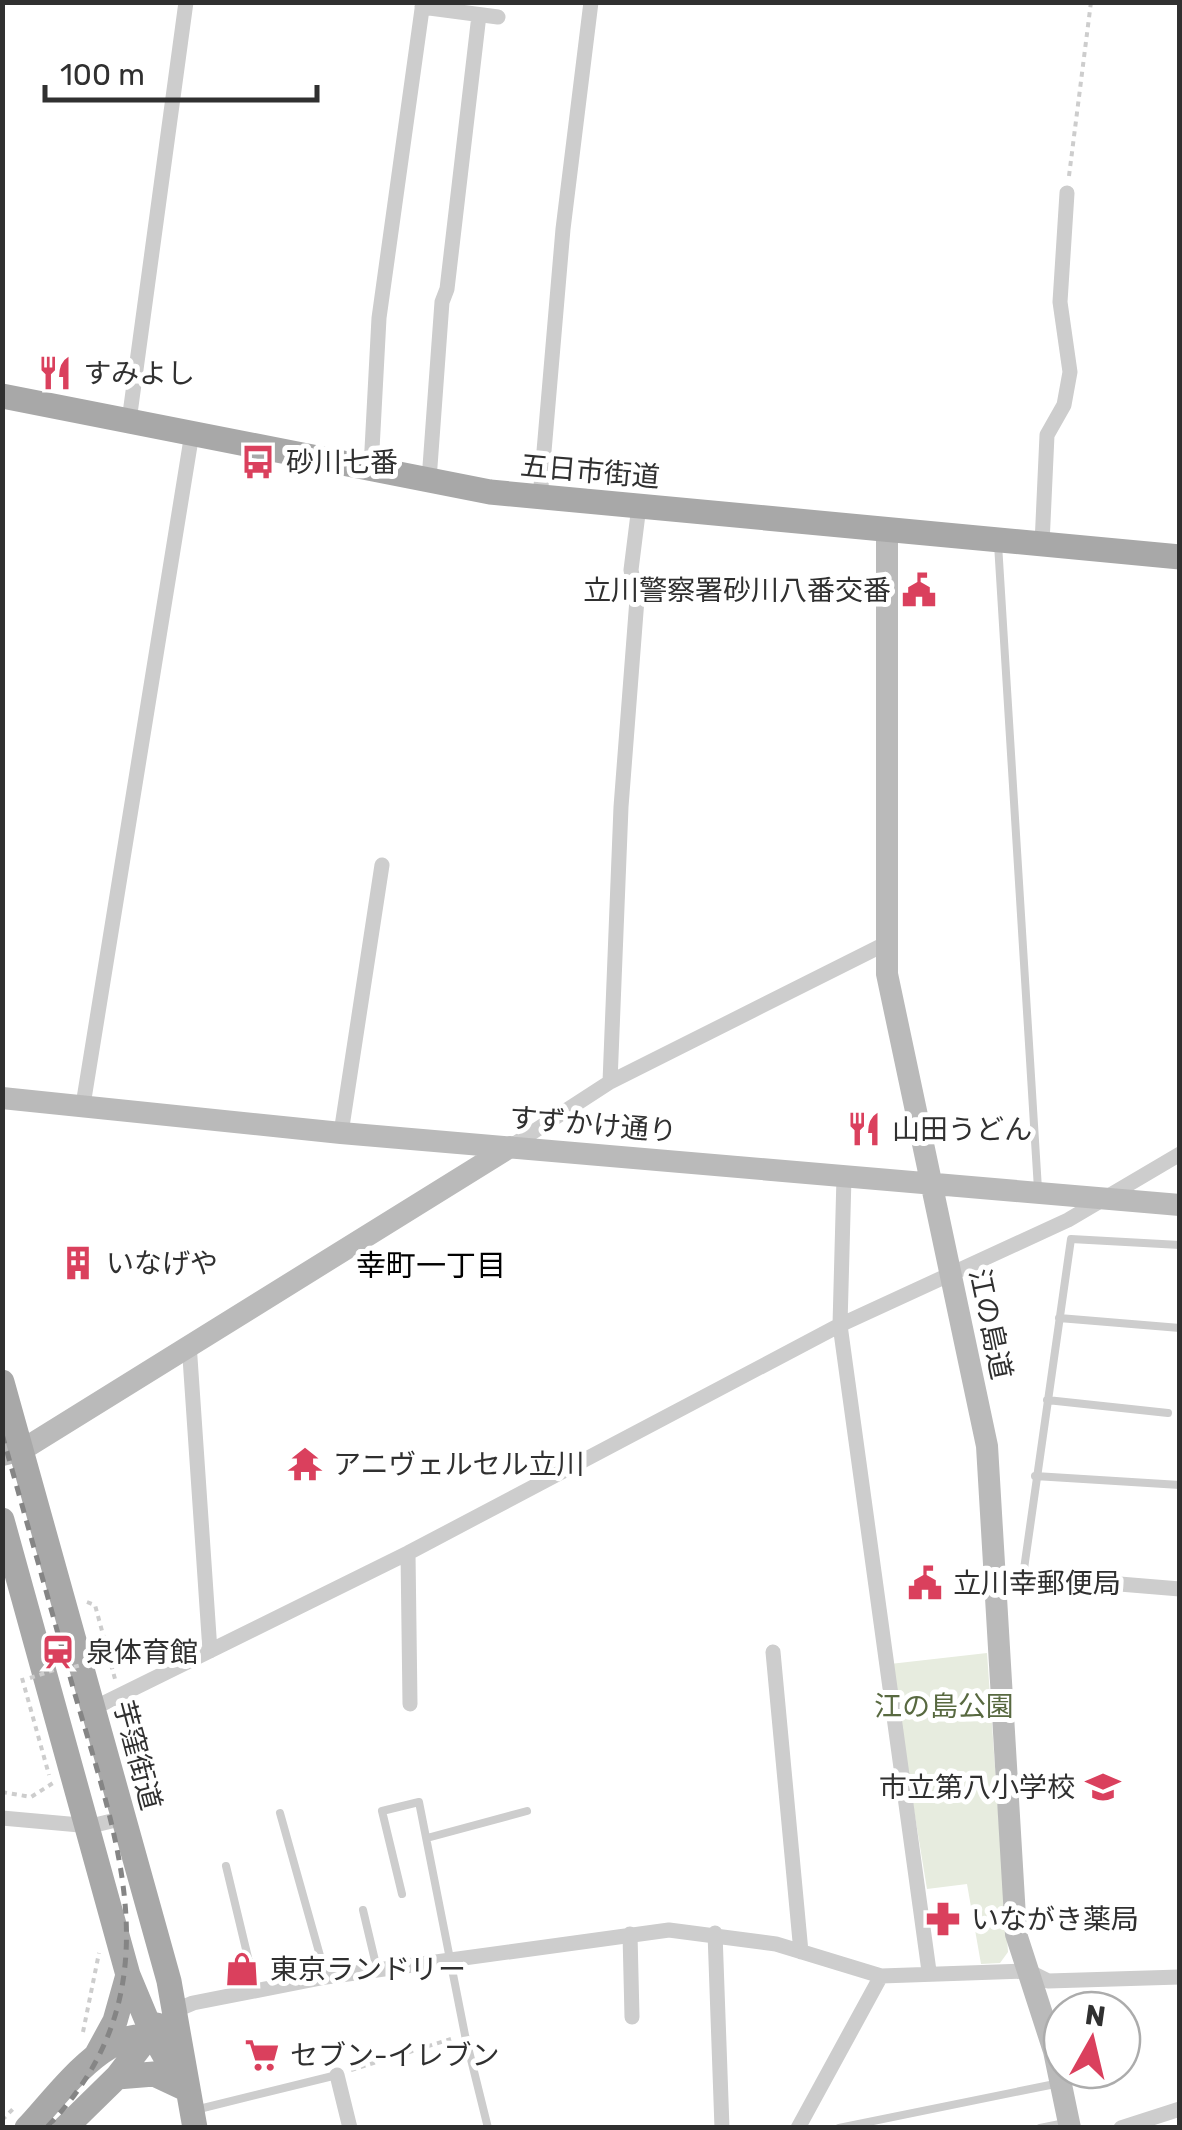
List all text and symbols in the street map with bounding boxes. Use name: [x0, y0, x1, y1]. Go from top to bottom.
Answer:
scale bar: [45, 40, 318, 102]
text: 100 m: [60, 57, 145, 93]
restaurant icon: すみよし: [36, 354, 74, 392]
place label: すみよし: [83, 357, 195, 390]
bus stop icon: 砂川七番: [239, 443, 277, 481]
place label: 砂川七番: [286, 446, 398, 479]
street label: 五日市街道: [519, 449, 661, 494]
public building icon: 立川警察署砂川八番交番: [900, 571, 938, 609]
place label: 立川警察署砂川八番交番: [583, 574, 891, 607]
street label: すずかけ通り: [508, 1101, 678, 1148]
restaurant icon: 山田うどん: [845, 1110, 883, 1148]
place label: 山田うどん: [892, 1113, 1032, 1146]
building icon: いなげや: [59, 1244, 97, 1282]
place label: いなげや: [106, 1247, 218, 1280]
district label: 幸町一丁目: [356, 1248, 506, 1284]
street label: 江の島道: [963, 1266, 1018, 1382]
temple icon: アニヴェルセル立川: [286, 1445, 324, 1483]
place label: アニヴェルセル立川: [333, 1448, 584, 1481]
public building icon: 立川幸郵便局: [906, 1564, 944, 1602]
place label: 立川幸郵便局: [953, 1567, 1121, 1600]
station icon: 泉体育館: [39, 1633, 77, 1671]
place label: 泉体育館: [86, 1636, 198, 1669]
park label: 江の島公園: [874, 1690, 1014, 1723]
street label: 芋窪街道: [107, 1697, 168, 1813]
school or university icon: 市立第八小学校: [1084, 1768, 1122, 1806]
place label: 市立第八小学校: [879, 1771, 1075, 1804]
pharmacy icon: いながき薬局: [924, 1900, 962, 1938]
place label: いながき薬局: [971, 1903, 1139, 1936]
shop icon: 東京ランドリー: [223, 1950, 261, 1988]
place label: 東京ランドリー: [270, 1953, 466, 1986]
north arrow: [1042, 1990, 1142, 2090]
text: N: [1083, 1998, 1108, 2033]
supermarket icon: セブン-イレブン: [243, 2036, 281, 2074]
place label: セブン-イレブン: [290, 2039, 500, 2072]

